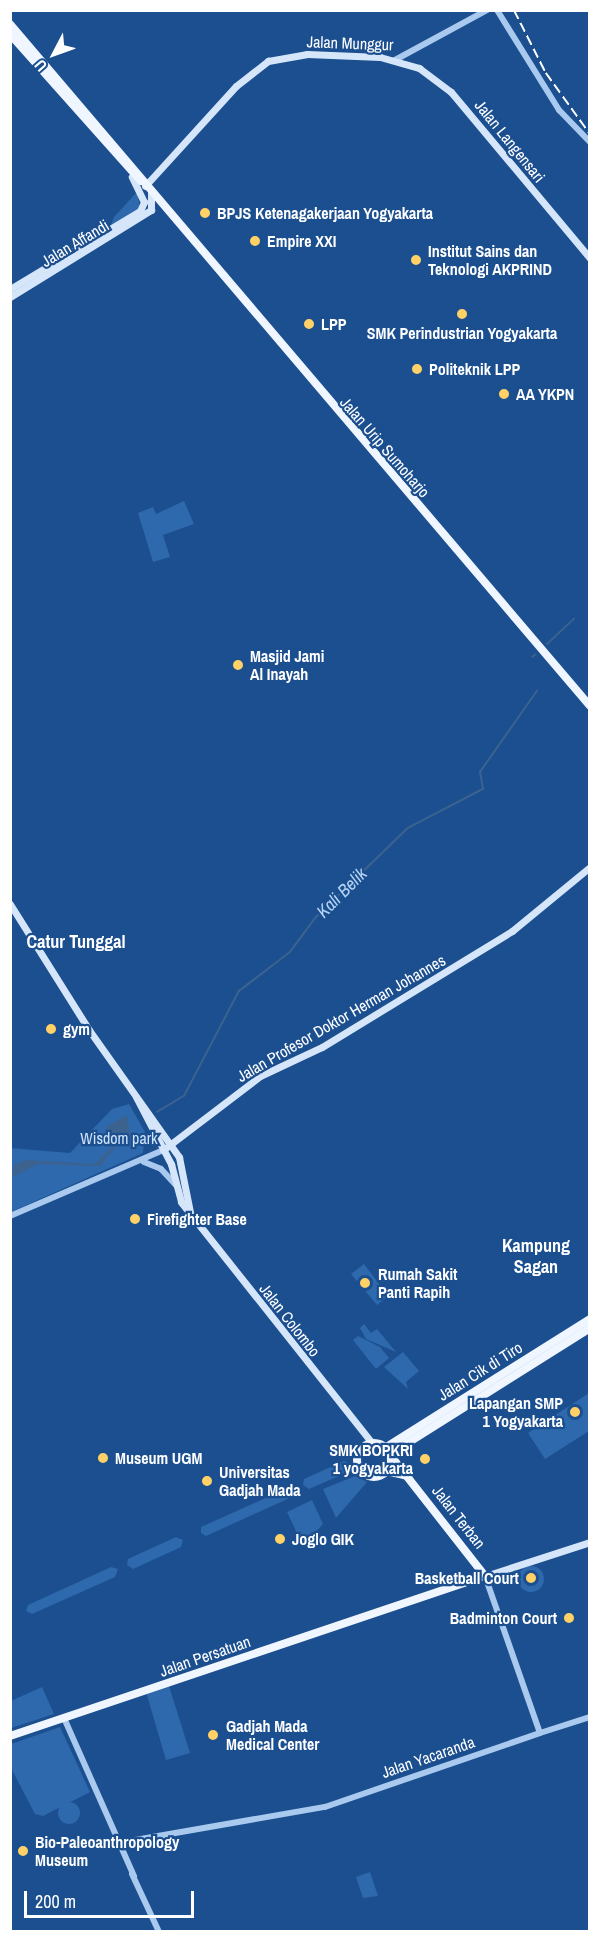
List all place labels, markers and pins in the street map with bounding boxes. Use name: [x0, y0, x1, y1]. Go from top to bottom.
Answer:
place label: BPJS Ketenagakerjaan Yogyakarta: [217, 203, 433, 223]
marker: BPJS Ketenagakerjaan Yogyakarta: [198, 206, 212, 220]
place label: Empire XXI: [267, 231, 336, 251]
marker: Empire XXI: [248, 234, 262, 248]
place label: Institut Sains dan Teknologi AKPRIND: [428, 241, 552, 279]
marker: Institut Sains dan Teknologi AKPRIND: [409, 253, 423, 267]
marker: SMK Perindustrian Yogyakarta: [455, 307, 469, 321]
place label: LPP: [321, 314, 347, 334]
marker: LPP: [302, 317, 316, 331]
place label: SMK Perindustrian Yogyakarta: [367, 323, 557, 343]
place label: Politeknik LPP: [429, 359, 520, 379]
marker: Politeknik LPP: [410, 362, 424, 376]
place label: AA YKPN: [516, 384, 575, 404]
marker: AA YKPN: [497, 387, 511, 401]
place label: Masjid Jami Al Inayah: [250, 646, 324, 684]
marker: Masjid Jami Al Inayah: [231, 658, 245, 672]
place label: gym: [63, 1019, 90, 1039]
marker: gym: [44, 1022, 58, 1036]
place label: Firefighter Base: [147, 1209, 247, 1229]
marker: Firefighter Base: [128, 1212, 142, 1226]
place label: Rumah Sakit Panti Rapih: [378, 1264, 457, 1302]
marker: Rumah Sakit Panti Rapih: [356, 1274, 374, 1292]
place label: Lapangan SMP 1 Yogyakarta: [469, 1393, 563, 1431]
marker: Lapangan SMP 1 Yogyakarta: [568, 1405, 582, 1419]
place label: SMK BOPKRI 1 yogyakarta: [329, 1440, 413, 1478]
place label: Museum UGM: [115, 1448, 202, 1468]
marker: Museum UGM: [96, 1451, 110, 1465]
marker: SMK BOPKRI 1 yogyakarta: [418, 1452, 432, 1466]
place label: Universitas Gadjah Mada: [219, 1462, 301, 1500]
marker: Universitas Gadjah Mada: [200, 1474, 214, 1488]
place label: Joglo GIK: [292, 1529, 354, 1549]
marker: Joglo GIK: [273, 1532, 287, 1546]
place label: Basketball Court: [415, 1568, 519, 1588]
marker: Basketball Court: [524, 1571, 538, 1585]
place label: Badminton Court: [450, 1608, 557, 1628]
marker: Badminton Court: [562, 1611, 576, 1625]
place label: Gadjah Mada Medical Center: [226, 1716, 319, 1754]
marker: Gadjah Mada Medical Center: [204, 1726, 222, 1744]
place label: Bio-Paleoanthropology Museum: [35, 1832, 179, 1870]
marker: Bio-Paleoanthropology Museum: [16, 1844, 30, 1858]

